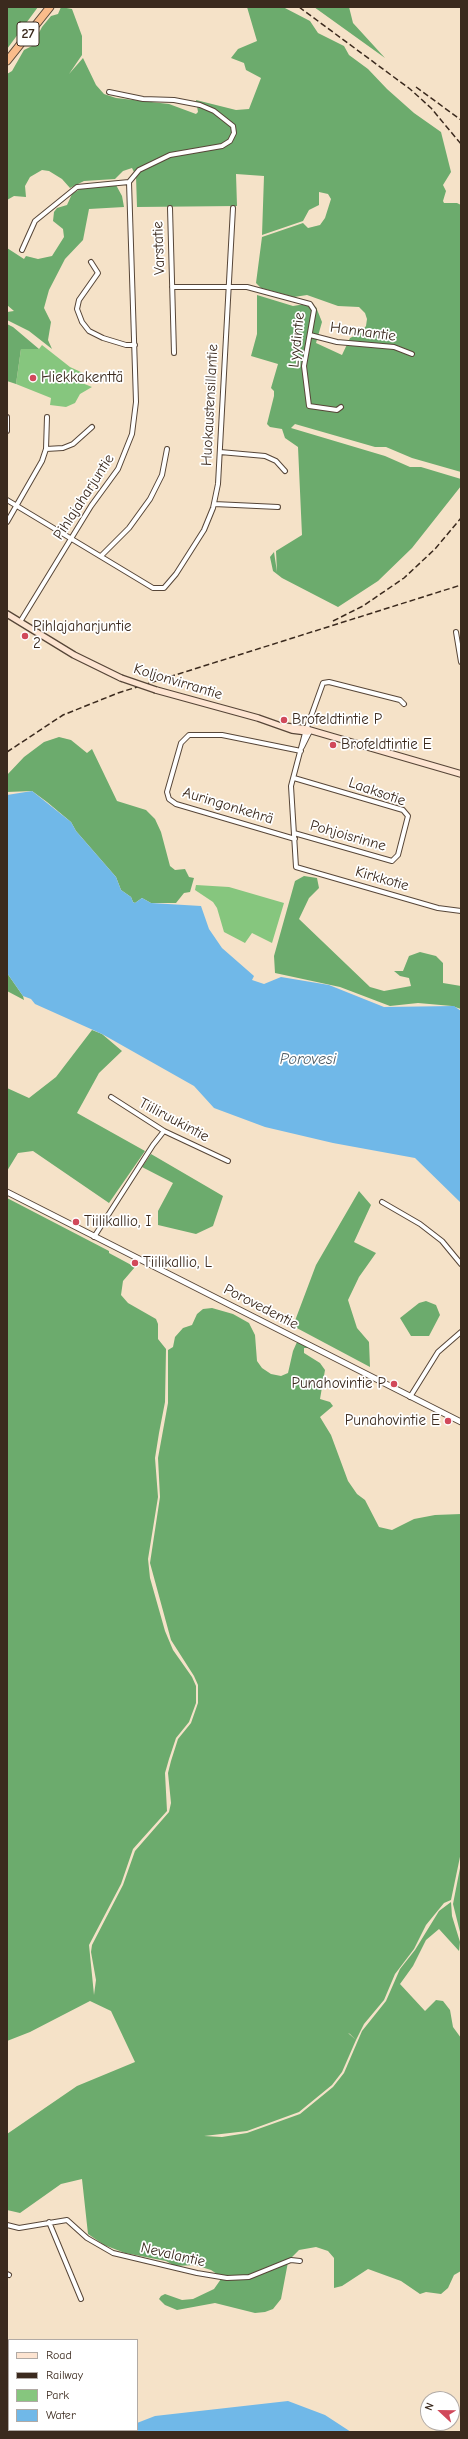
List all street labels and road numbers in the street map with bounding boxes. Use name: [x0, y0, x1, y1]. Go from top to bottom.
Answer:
road number: 27: [17, 22, 39, 46]
street label: Varstatie: [149, 221, 169, 275]
street label: Lyydintie: [285, 311, 309, 369]
street label: Hannantie: [329, 318, 397, 346]
street label: Huokaustensillantie: [198, 344, 222, 466]
street label: Pihlajaharjuntie: [50, 451, 118, 543]
street label: Koljonvirrantie: [131, 660, 225, 704]
street label: Laaksotie: [346, 774, 408, 810]
street label: Auringonkehrä: [180, 784, 276, 828]
street label: Pohjoisrinne: [308, 817, 388, 855]
street label: Kirkkotie: [353, 863, 411, 895]
street label: Tiiliruukintie: [136, 1094, 212, 1146]
street label: Porovedentie: [221, 1280, 301, 1334]
street label: Nevalantie: [139, 2239, 207, 2271]

